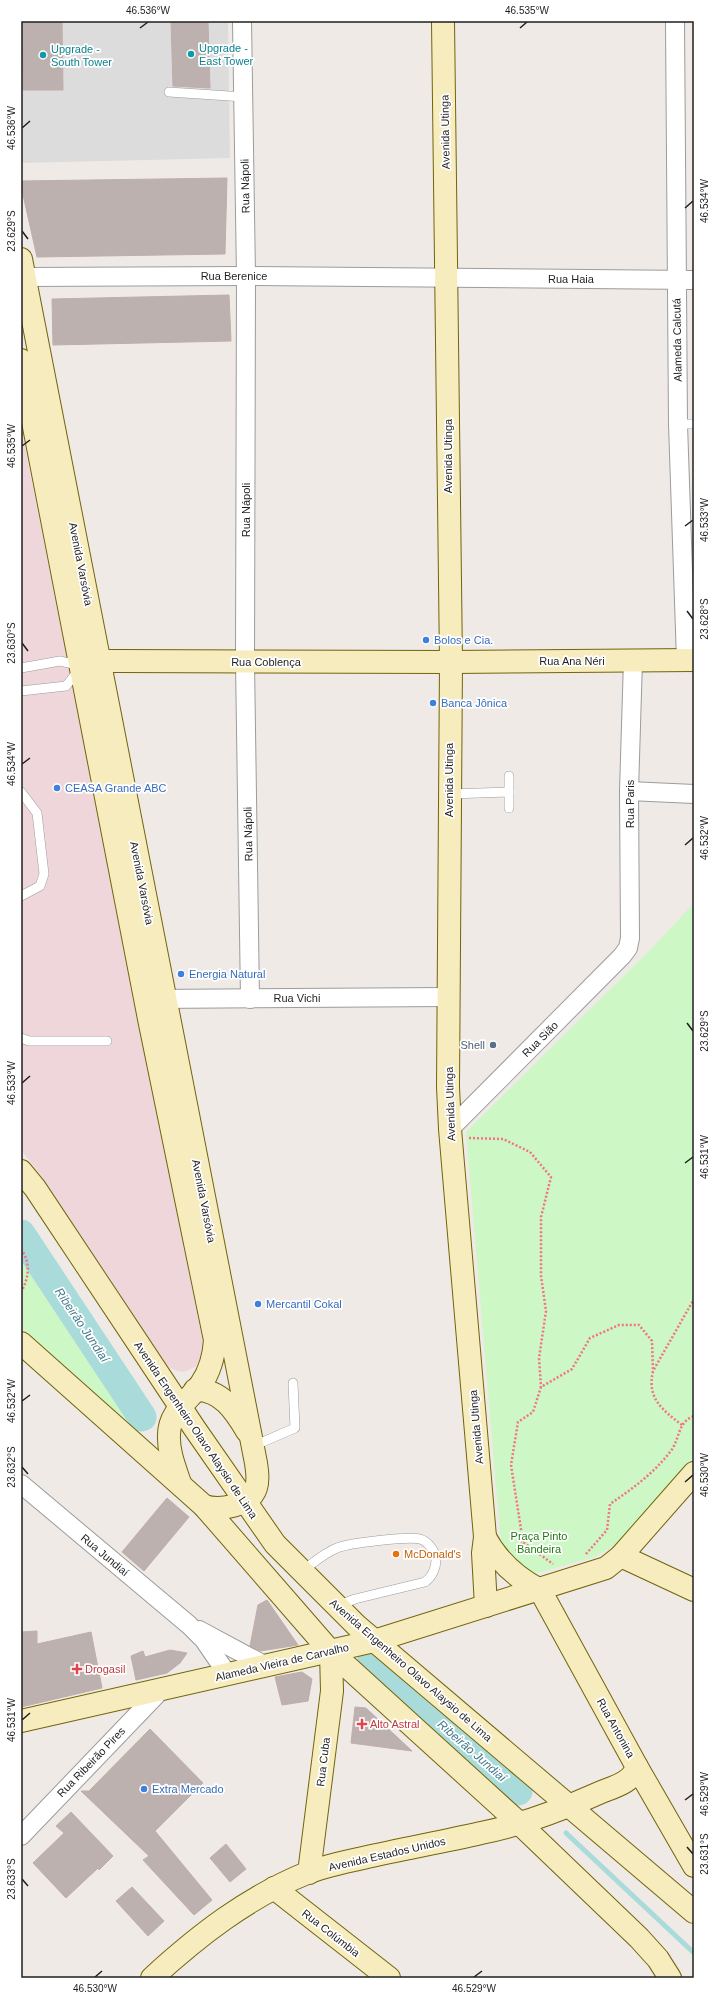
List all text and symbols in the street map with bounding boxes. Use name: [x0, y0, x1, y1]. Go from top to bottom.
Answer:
text: 46.536°W: [126, 5, 171, 16]
text: 46.535°W: [505, 5, 550, 16]
place label: Upgrade - East Tower: [199, 42, 254, 67]
place label: Upgrade - South Tower: [51, 43, 112, 68]
marker: Upgrade - East Tower: [186, 49, 196, 59]
marker: Upgrade - South Tower: [38, 50, 48, 60]
street label: Avenida Utinga: [438, 94, 452, 169]
text: 46.536°W: [6, 105, 17, 150]
street label: Rua Nápoli: [239, 159, 251, 213]
text: 46.534°W: [699, 178, 710, 223]
text: 23.629°S: [6, 210, 17, 252]
street label: Rua Berenice: [201, 270, 267, 282]
street label: Rua Haia: [548, 273, 595, 285]
street label: Alameda Calcutá: [670, 297, 684, 382]
street label: Avenida Utinga: [442, 418, 454, 493]
text: 46.535°W: [6, 423, 17, 468]
street label: Rua Nápoli: [240, 483, 252, 537]
text: 46.533°W: [699, 497, 710, 542]
street label: Avenida Varsóvia: [67, 521, 95, 608]
text: 23.628°S: [699, 598, 710, 640]
text: 23.630°S: [6, 622, 17, 664]
place label: Bolos e Cia.: [434, 634, 493, 646]
marker: Bolos e Cia.: [421, 635, 431, 645]
street label: Rua Ana Néri: [539, 655, 605, 667]
street label: Rua Coblença: [231, 656, 302, 668]
place label: Banca Jônica: [441, 697, 508, 709]
marker: Banca Jônica: [428, 698, 438, 708]
text: 46.534°W: [6, 741, 17, 786]
street label: Avenida Utinga: [443, 742, 455, 817]
street label: Rua Paris: [624, 779, 636, 828]
place label: CEASA Grande ABC: [65, 782, 167, 794]
marker: CEASA Grande ABC: [52, 783, 62, 793]
street label: Rua Nápoli: [242, 807, 254, 861]
text: 46.532°W: [699, 815, 710, 860]
street label: Avenida Varsóvia: [128, 840, 156, 927]
place label: Energia Natural: [189, 968, 265, 980]
marker: Energia Natural: [176, 969, 186, 979]
street label: Rua Vichi: [274, 992, 320, 1004]
text: 23.629°S: [699, 1010, 710, 1052]
street label: Rua Sião: [520, 1019, 560, 1059]
place label: Shell: [461, 1039, 485, 1051]
marker: Shell: [488, 1040, 498, 1050]
text: 46.533°W: [6, 1060, 17, 1105]
street label: Avenida Utinga: [443, 1066, 457, 1141]
text: 46.531°W: [699, 1134, 710, 1179]
street label: Avenida Varsóvia: [190, 1158, 218, 1245]
water label: Ribeirão Jundiaí: [52, 1285, 113, 1366]
place label: Mercantil Cokal: [266, 1298, 342, 1310]
marker: Mercantil Cokal: [253, 1299, 263, 1309]
street label: Avenida Engenheiro Olavo Alaysio de Lima: [132, 1339, 260, 1521]
text: 46.532°W: [6, 1378, 17, 1423]
street label: Avenida Utinga: [467, 1389, 485, 1465]
text: 23.632°S: [6, 1446, 17, 1488]
text: 46.530°W: [699, 1452, 710, 1497]
park label: Praça Pinto Bandeira: [511, 1530, 567, 1555]
street label: Rua Jundiaí: [79, 1532, 131, 1578]
place label: McDonald's: [404, 1548, 462, 1560]
marker: McDonald's: [391, 1549, 401, 1559]
street label: Avenida Engenheiro Olavo Alaysio de Lima: [328, 1596, 495, 1744]
street label: Alameda Vieira de Carvalho: [214, 1641, 350, 1683]
place label: Drogasil: [85, 1663, 125, 1675]
marker: Drogasil: [72, 1664, 82, 1674]
street label: Rua Antonina: [595, 1696, 638, 1761]
text: 46.531°W: [6, 1697, 17, 1742]
water label: Ribeirão Jundiaí: [435, 1717, 511, 1786]
place label: Alto Astral: [370, 1718, 420, 1730]
marker: Alto Astral: [357, 1719, 367, 1729]
street label: Rua Ribeirão Pires: [55, 1724, 128, 1799]
street label: Rua Cuba: [314, 1736, 332, 1787]
text: 46.529°W: [699, 1771, 710, 1816]
place label: Extra Mercado: [152, 1783, 224, 1795]
marker: Extra Mercado: [139, 1784, 149, 1794]
text: 23.631°S: [699, 1833, 710, 1875]
street label: Avenida Estados Unidos: [327, 1835, 447, 1873]
text: 23.633°S: [6, 1858, 17, 1900]
street label: Rua Colúmbia: [300, 1907, 363, 1960]
text: 46.530°W: [73, 1983, 118, 1994]
text: 46.529°W: [452, 1983, 497, 1994]

